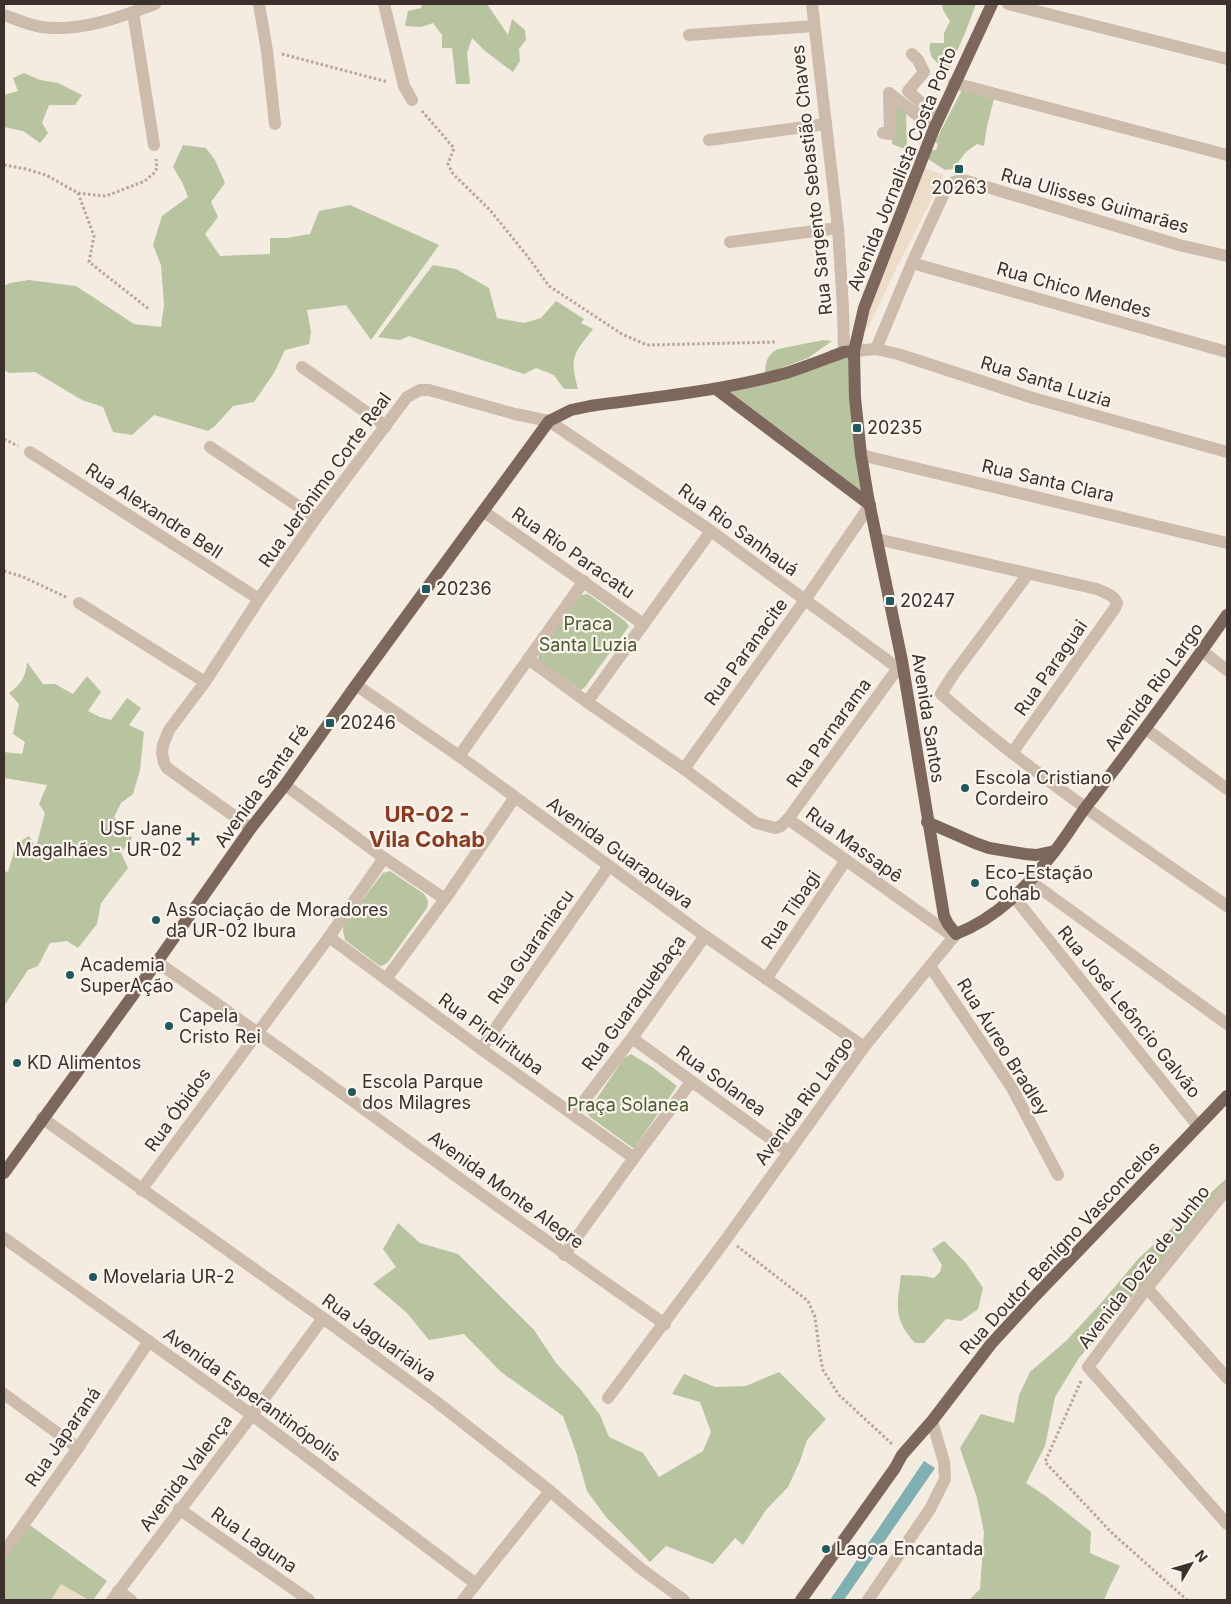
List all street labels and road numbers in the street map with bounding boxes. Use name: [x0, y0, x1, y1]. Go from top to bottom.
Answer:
street label: Rua Sargento Sebastião Chaves: [787, 44, 836, 316]
street label: Avenida Jornalista Costa Porto: [843, 44, 960, 294]
street label: Rua Ulisses Guimarães: [999, 164, 1192, 237]
street label: Rua Chico Mendes: [994, 257, 1154, 322]
street label: Rua Santa Luzia: [978, 352, 1114, 411]
street label: Rua Jerônimo Corte Real: [254, 388, 395, 571]
street label: Rua Santa Clara: [980, 455, 1116, 506]
street label: Rua Alexandre Bell: [82, 459, 227, 563]
street label: Rua Rio Sanhauá: [674, 479, 802, 580]
street label: Rua Rio Paracatu: [508, 502, 639, 603]
street label: Rua Paranacite: [700, 594, 792, 709]
street label: Rua Paraguai: [1010, 616, 1091, 720]
street label: Avenida Rio Largo: [1100, 619, 1207, 755]
street label: Avenida Santos: [908, 652, 949, 784]
street label: Rua Parnarama: [782, 674, 875, 791]
street label: Avenida Santa Fé: [210, 720, 313, 851]
street label: Avenida Guarapuava: [543, 793, 697, 913]
street label: Rua Massapê: [802, 802, 907, 887]
street label: Rua Tibagi: [757, 867, 824, 953]
street label: Rua Guaraniacu: [483, 886, 578, 1008]
street label: Rua José Leôncio Galvão: [1054, 922, 1205, 1102]
street label: Rua Guaraquebaça: [577, 931, 690, 1075]
street label: Rua Áureo Bradley: [953, 974, 1055, 1119]
street label: Rua Pirpirituba: [435, 988, 548, 1079]
street label: Avenida Rio Largo: [750, 1033, 857, 1169]
street label: Rua Solanea: [672, 1041, 770, 1120]
street label: Rua Óbidos: [140, 1063, 215, 1155]
street label: Avenida Monte Alegre: [425, 1126, 588, 1253]
street label: Rua Doutor Benígno Vasconcelos: [955, 1137, 1164, 1358]
street label: Avenida Doze de Junho: [1073, 1181, 1214, 1352]
street label: Rua Jaguariaiva: [318, 1289, 440, 1386]
street label: Avenida Esperantinópolis: [160, 1323, 345, 1466]
street label: Rua Japaraná: [21, 1383, 105, 1491]
street label: Avenida Valença: [135, 1410, 236, 1535]
street label: Rua Laguna: [207, 1502, 301, 1577]

